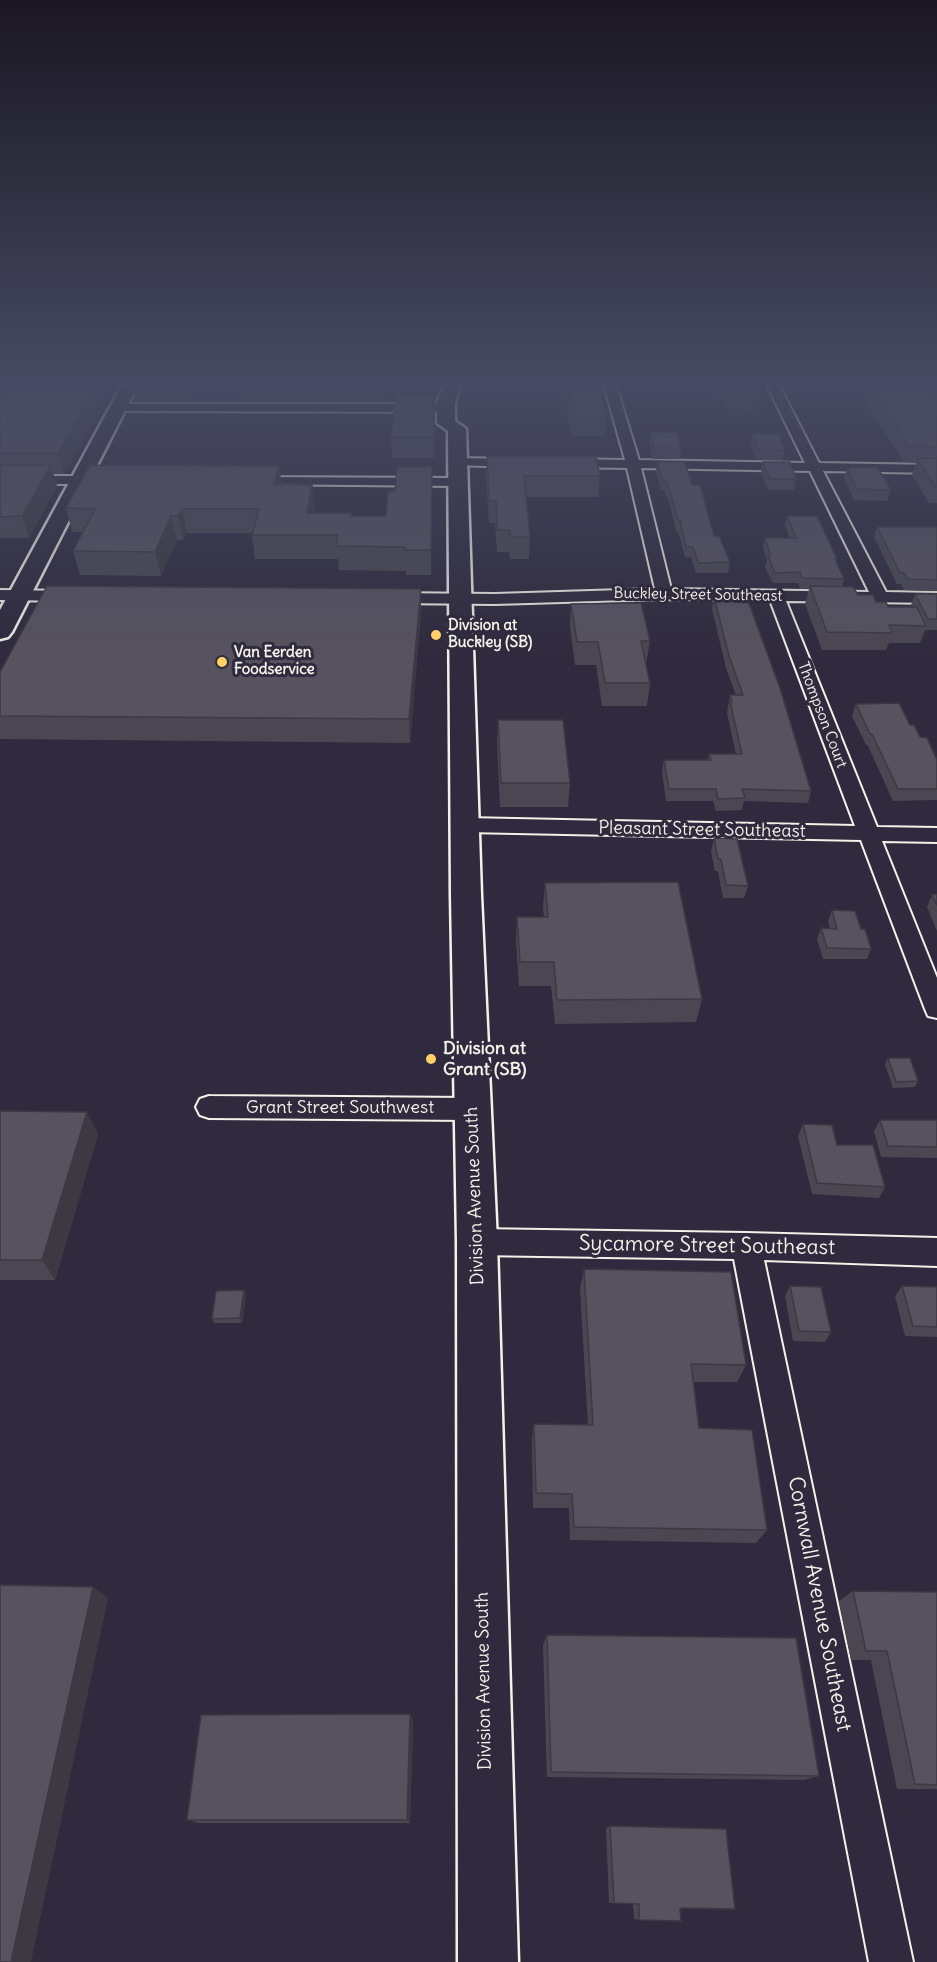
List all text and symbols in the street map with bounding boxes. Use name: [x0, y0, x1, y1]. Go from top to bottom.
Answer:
street label: Buckley Street Southeast: [614, 585, 782, 605]
place label: Division at Buckley (SB): [448, 617, 532, 652]
marker: Division at Buckley (SB): [429, 628, 443, 642]
place label: Van Eerden Foodservice: [234, 644, 315, 679]
marker: Van Eerden Foodservice: [215, 655, 229, 669]
street label: Thompson Court: [793, 659, 851, 771]
street label: Pleasant Street Southeast: [598, 817, 806, 843]
place label: Division at Grant (SB): [443, 1038, 526, 1080]
marker: Division at Grant (SB): [424, 1052, 438, 1066]
street label: Grant Street Southwest: [246, 1097, 434, 1119]
street label: Division Avenue South: [461, 1107, 489, 1285]
street label: Sycamore Street Southeast: [579, 1231, 835, 1261]
street label: Cornwall Avenue Southeast: [782, 1474, 856, 1734]
street label: Division Avenue South: [472, 1592, 496, 1770]

